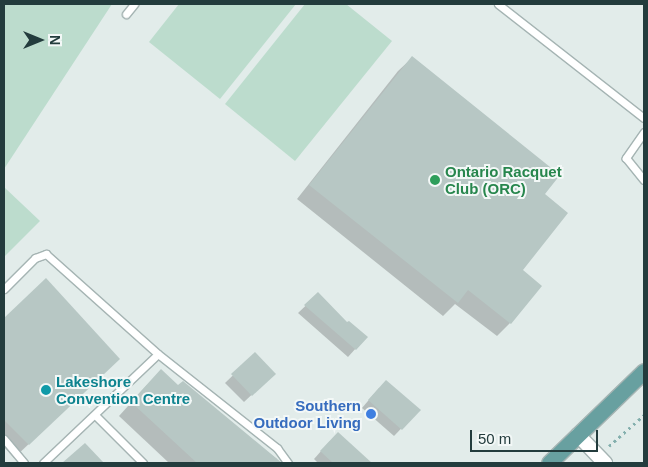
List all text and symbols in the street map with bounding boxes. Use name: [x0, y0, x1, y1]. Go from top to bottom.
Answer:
north arrow: [15, 15, 65, 65]
text: N: [47, 35, 63, 45]
place label: Ontario Racquet Club (ORC): [445, 162, 562, 197]
marker: Ontario Racquet Club (ORC): [429, 174, 441, 186]
place label: Lakeshore Convention Centre: [56, 372, 190, 407]
marker: Lakeshore Convention Centre: [40, 384, 52, 396]
place label: Southern Outdoor Living: [254, 396, 361, 431]
marker: Southern Outdoor Living: [365, 408, 377, 420]
scale bar: [473, 420, 600, 452]
text: 50 m: [478, 430, 511, 447]

